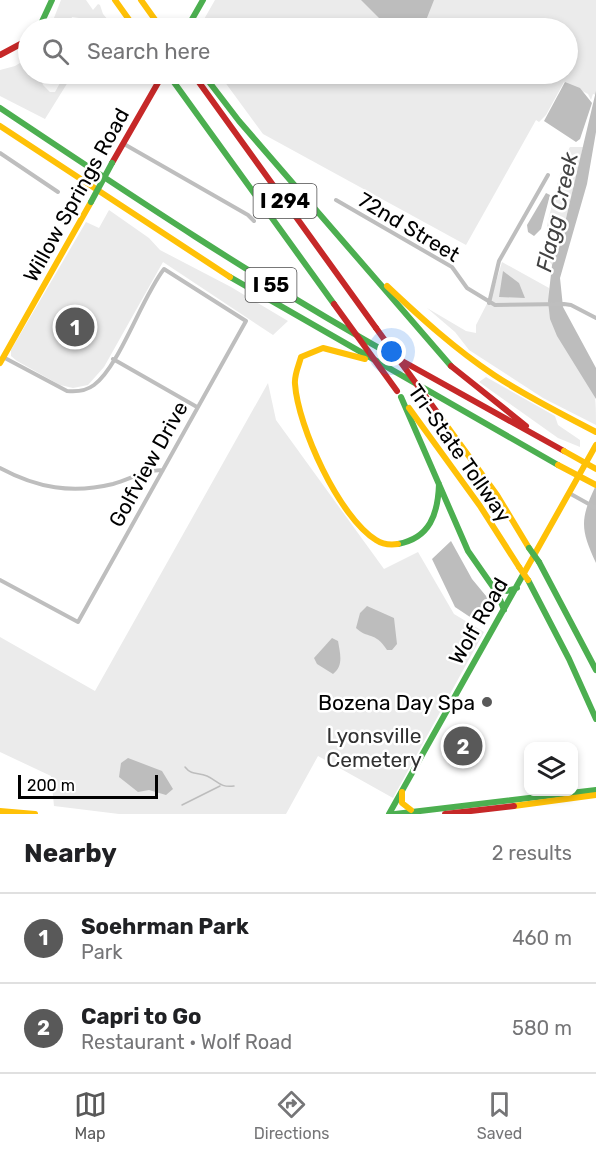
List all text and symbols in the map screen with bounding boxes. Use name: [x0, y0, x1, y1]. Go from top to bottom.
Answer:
search box: [18, 18, 578, 84]
icon: search: [39, 35, 72, 68]
text: Search here: [87, 38, 210, 65]
street label: Willow Springs Road: [18, 104, 134, 286]
water label: Flagg Creek: [530, 149, 584, 274]
road number: I 294: [254, 184, 316, 218]
street label: 72nd Street: [354, 187, 464, 267]
road number: I 55: [246, 268, 296, 302]
pin: 1: [56, 304, 94, 350]
your location: [377, 337, 406, 366]
street label: Tri-State Tollway: [403, 379, 517, 527]
street label: Golfview Drive: [103, 397, 193, 531]
street label: Wolf Road: [443, 573, 513, 669]
place label: Bozena Day Spa: [318, 690, 475, 715]
marker: Bozena Day Spa: [480, 695, 494, 709]
park label: Lyonsville Cemetery: [326, 723, 422, 772]
pin: 2: [444, 724, 482, 768]
map controls: [524, 742, 578, 796]
button: layers: [524, 742, 578, 796]
scale bar: [18, 772, 158, 800]
text: 200 m: [27, 776, 75, 795]
text: Nearby: [24, 838, 117, 869]
text: 2 results: [492, 841, 572, 865]
text: Soehrman Park: [81, 913, 249, 940]
text: 1: [39, 926, 48, 950]
text: 460 m: [512, 926, 572, 950]
text: Park: [81, 940, 123, 964]
text: Capri to Go: [81, 1003, 202, 1030]
text: 2: [37, 1016, 50, 1040]
text: 580 m: [512, 1016, 572, 1040]
text: Restaurant · Wolf Road: [81, 1030, 292, 1054]
tab: Map: [74, 1088, 107, 1143]
tab: Directions: [254, 1088, 330, 1143]
tab: Saved: [477, 1088, 522, 1143]

